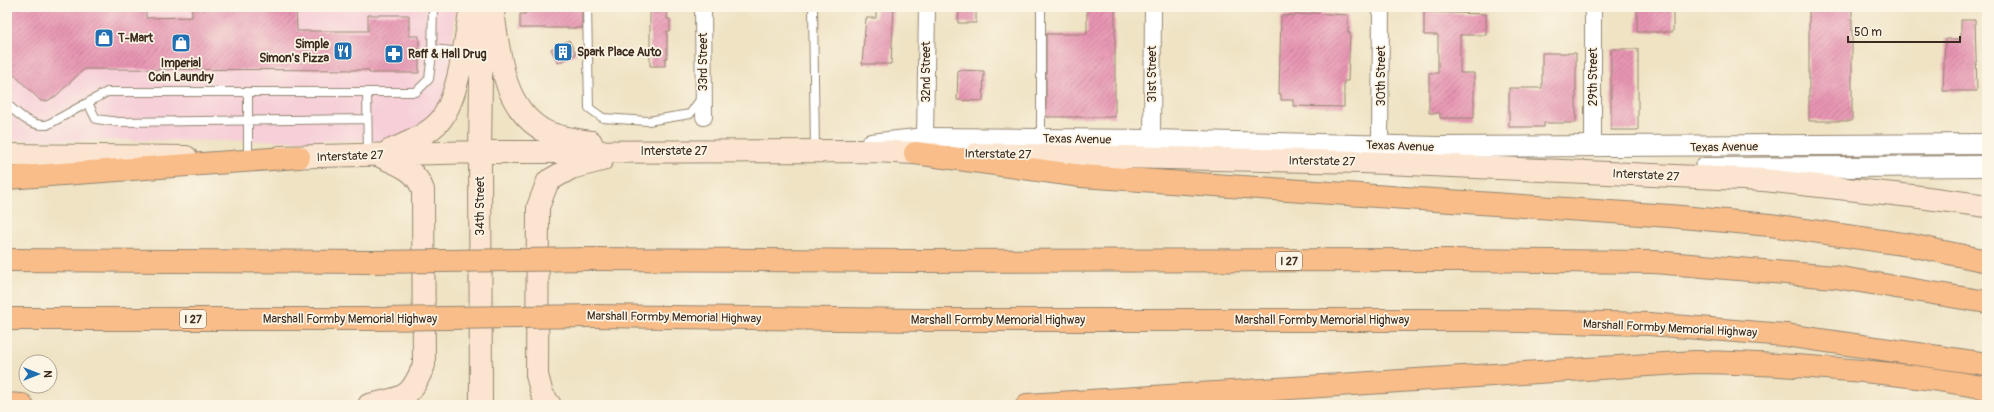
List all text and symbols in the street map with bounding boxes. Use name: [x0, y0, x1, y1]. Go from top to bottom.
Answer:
scale bar: [1848, 18, 1960, 44]
text: 50 m: [1854, 25, 1882, 40]
shop icon: T-Mart: [93, 27, 115, 49]
place label: T-Mart: [117, 31, 154, 46]
shop icon: Imperial Coin Laundry: [170, 32, 192, 54]
street label: 33rd Street: [696, 33, 711, 91]
place label: Simple Simon's Pizza: [259, 37, 330, 66]
restaurant icon: Simple Simon's Pizza: [332, 40, 354, 62]
building icon: Spark Place Auto: [552, 41, 574, 63]
street label: 32nd Street: [919, 41, 934, 103]
pharmacy icon: Raff & Hall Drug: [383, 43, 405, 65]
place label: Spark Place Auto: [577, 45, 662, 60]
street label: 31st Street: [1145, 45, 1160, 102]
street label: 30th Street: [1374, 46, 1389, 106]
place label: Raff & Hall Drug: [408, 47, 486, 62]
street label: 29th Street: [1586, 48, 1601, 106]
place label: Imperial Coin Laundry: [148, 56, 215, 85]
street label: Texas Avenue: [1043, 131, 1111, 148]
street label: Texas Avenue: [1366, 138, 1434, 155]
street label: Texas Avenue: [1690, 139, 1758, 156]
street label: Interstate 27: [641, 144, 708, 159]
street label: Interstate 27: [964, 146, 1032, 163]
street label: Interstate 27: [316, 148, 384, 165]
street label: Interstate 27: [1288, 153, 1356, 170]
street label: Interstate 27: [1612, 166, 1680, 185]
street label: 34th Street: [473, 176, 488, 236]
road number: I 27: [1276, 252, 1302, 270]
street label: Marshall Formby Memorial Highway: [587, 308, 761, 327]
road number: I 27: [180, 310, 206, 328]
street label: Marshall Formby Memorial Highway: [263, 312, 437, 327]
street label: Marshall Formby Memorial Highway: [911, 313, 1085, 328]
street label: Marshall Formby Memorial Highway: [1235, 313, 1409, 328]
street label: Marshall Formby Memorial Highway: [1583, 316, 1757, 341]
north arrow: [18, 354, 58, 394]
text: N: [41, 370, 54, 378]

